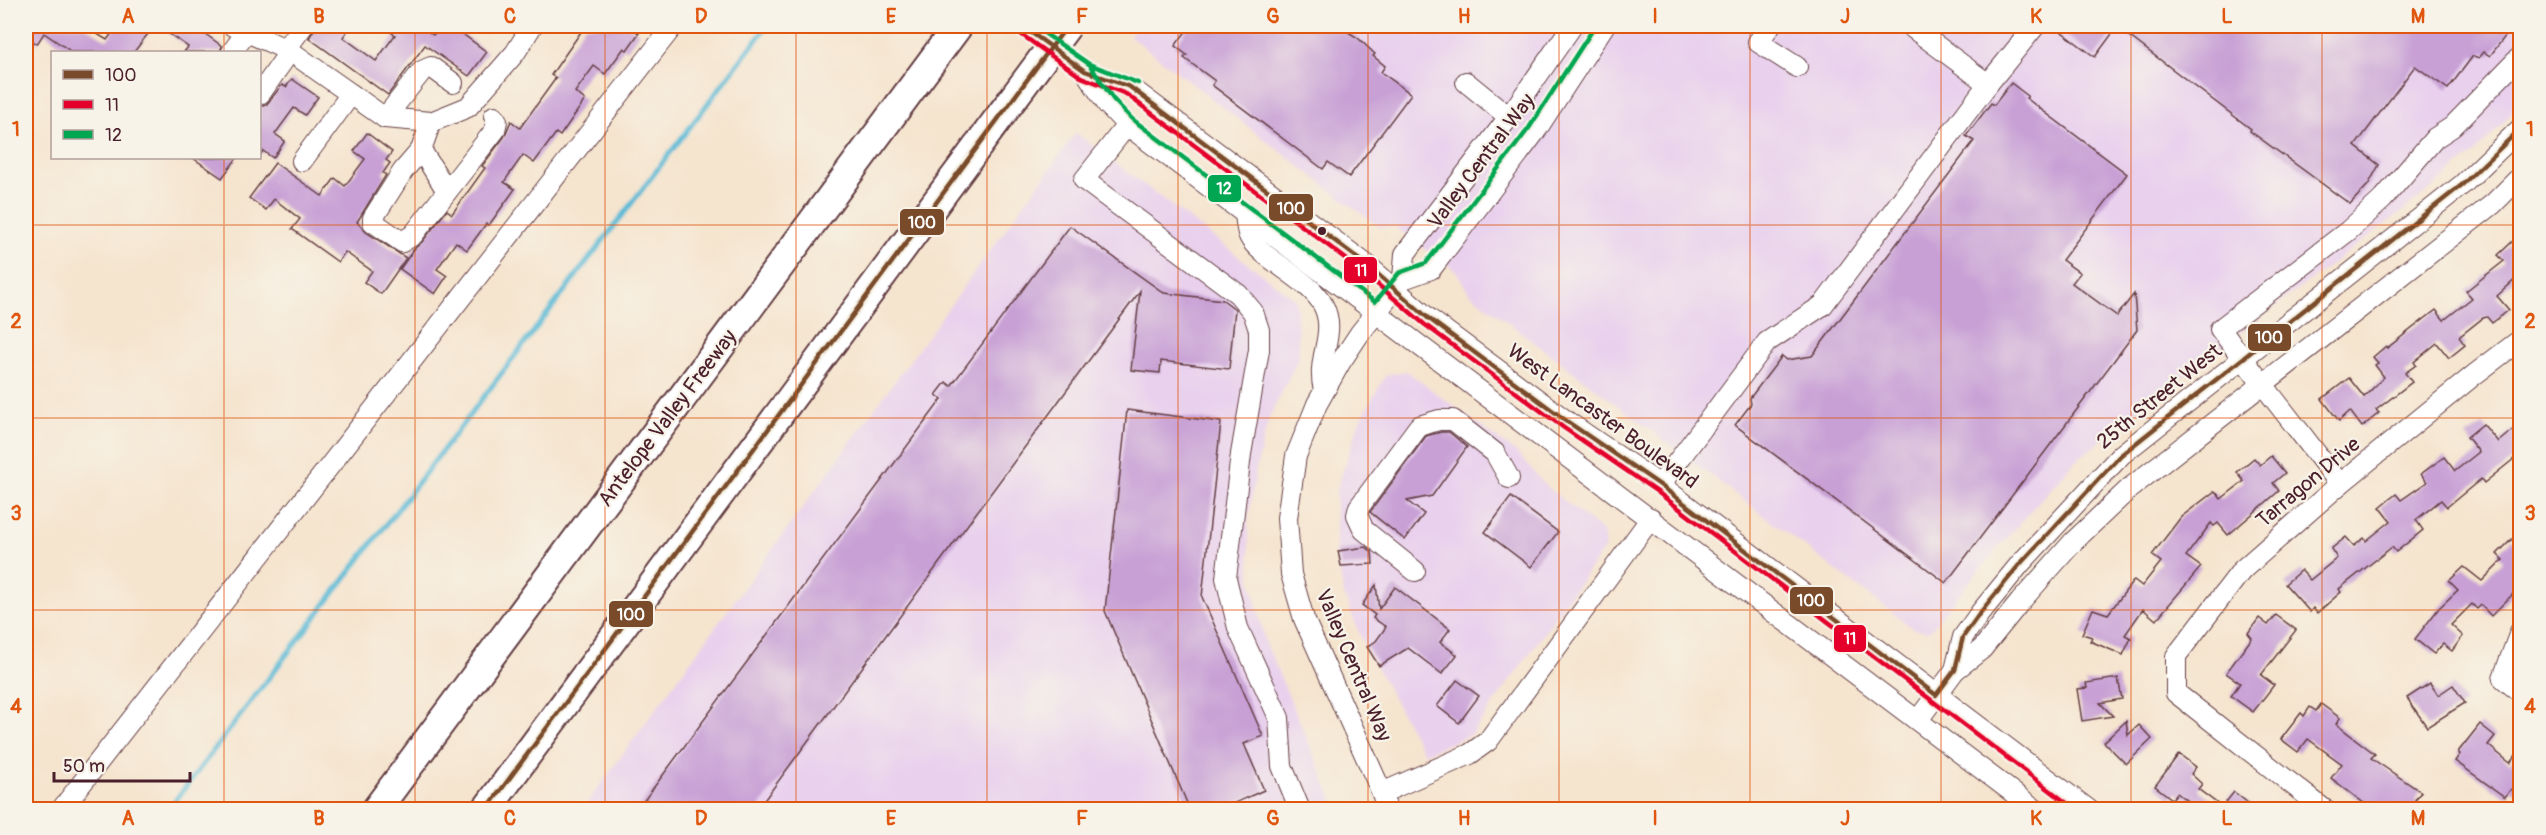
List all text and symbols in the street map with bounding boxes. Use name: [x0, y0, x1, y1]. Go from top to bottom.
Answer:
text: A: [122, 4, 135, 29]
text: B: [313, 4, 325, 29]
text: C: [504, 4, 516, 29]
text: D: [695, 4, 708, 29]
text: E: [886, 4, 897, 29]
text: F: [1076, 4, 1088, 29]
text: G: [1266, 4, 1280, 29]
text: H: [1458, 4, 1471, 29]
text: I: [1652, 4, 1658, 29]
text: J: [1840, 4, 1850, 29]
text: K: [2030, 4, 2042, 29]
text: L: [2221, 4, 2233, 29]
text: M: [2411, 4, 2425, 29]
legend: [51, 51, 261, 159]
text: 100: [105, 64, 137, 87]
street label: Valley Central Way: [1422, 88, 1541, 234]
text: 11: [105, 94, 119, 117]
text: 1: [12, 117, 20, 142]
text: 1: [2526, 117, 2534, 142]
text: 12: [105, 124, 122, 147]
line badge: 12: [1207, 174, 1242, 203]
text: 12: [1216, 179, 1232, 199]
line badge: 100: [1268, 193, 1314, 222]
text: 100: [1277, 199, 1305, 219]
line badge: 100: [899, 208, 945, 236]
text: 100: [908, 213, 936, 233]
unlabelled marker: [1316, 225, 1328, 237]
line badge: 11: [1343, 256, 1378, 284]
text: 11: [1355, 261, 1367, 281]
text: 2: [10, 309, 22, 334]
text: 2: [2524, 309, 2536, 334]
line badge: 100: [2247, 323, 2292, 352]
street label: Antelope Valley Freeway: [592, 324, 743, 512]
text: 100: [2255, 328, 2283, 348]
street label: 25th Street West: [2091, 337, 2228, 455]
street label: West Lancaster Boulevard: [1502, 338, 1704, 495]
street label: Tarragon Drive: [2251, 431, 2366, 534]
text: 3: [10, 501, 22, 526]
text: 3: [2524, 501, 2536, 526]
street label: Valley Central Way: [1309, 585, 1398, 745]
line badge: 100: [1789, 586, 1834, 615]
text: 100: [1797, 591, 1825, 611]
line badge: 100: [608, 600, 654, 628]
text: 100: [617, 605, 645, 625]
line badge: 11: [1833, 624, 1867, 653]
text: 11: [1844, 629, 1856, 649]
text: 4: [10, 694, 22, 719]
text: 4: [2524, 694, 2536, 719]
scale bar: [54, 745, 190, 783]
text: 50 m: [63, 755, 105, 778]
text: A: [122, 806, 135, 831]
text: B: [313, 806, 325, 831]
text: C: [504, 806, 516, 831]
text: D: [695, 806, 708, 831]
text: E: [886, 806, 897, 831]
text: F: [1076, 806, 1088, 831]
text: G: [1266, 806, 1280, 831]
text: H: [1458, 806, 1471, 831]
text: I: [1652, 806, 1658, 831]
text: J: [1840, 806, 1850, 831]
text: K: [2030, 806, 2042, 831]
text: L: [2221, 806, 2233, 831]
text: M: [2411, 806, 2425, 831]

